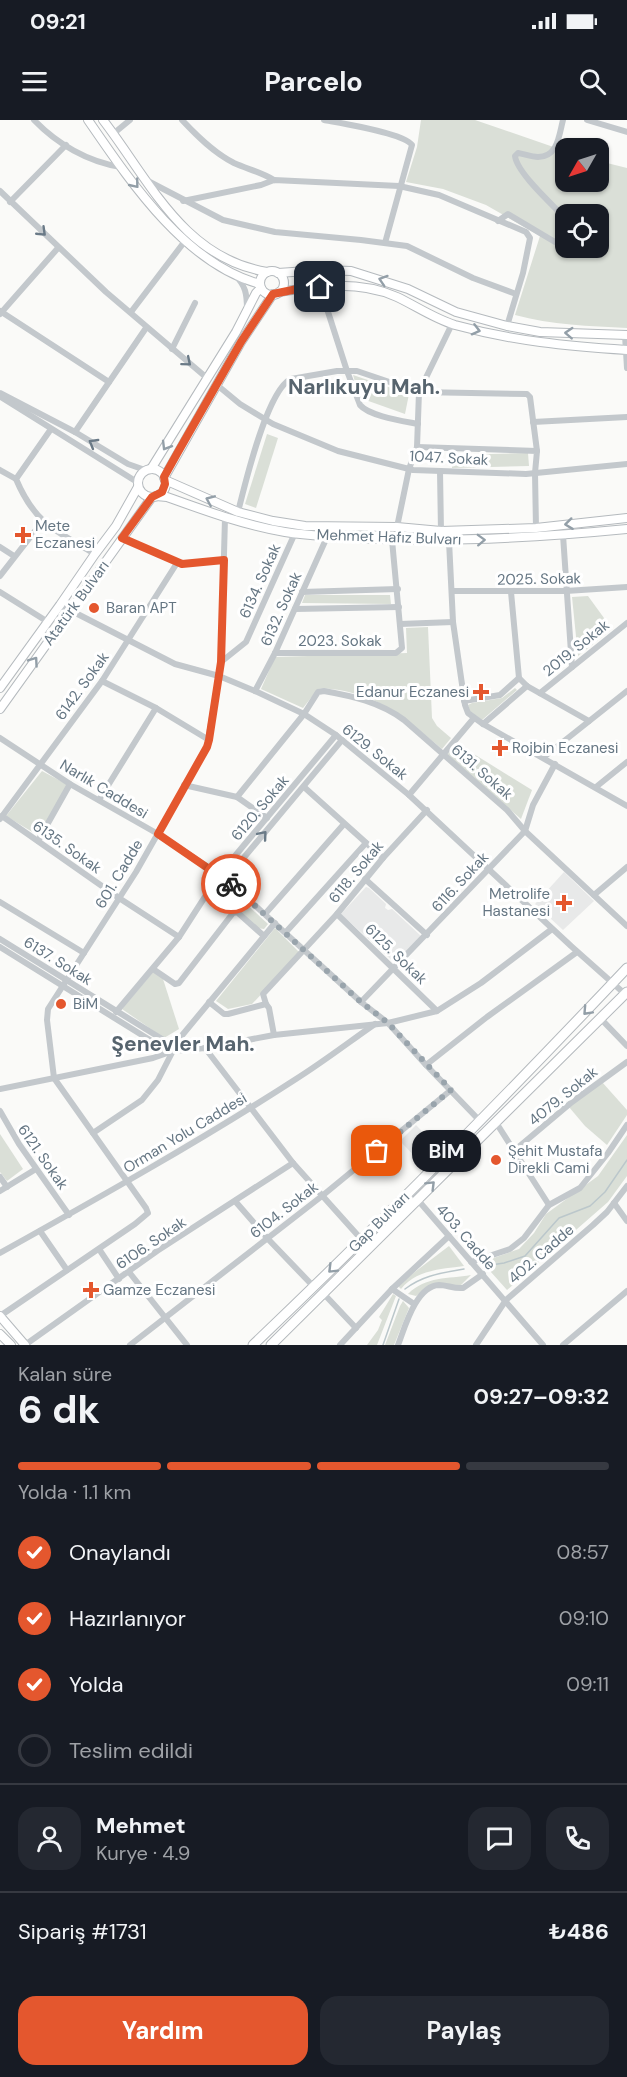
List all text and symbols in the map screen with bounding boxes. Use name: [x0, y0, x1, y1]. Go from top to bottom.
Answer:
text: 09:21: [30, 7, 86, 36]
text: Parcelo: [264, 64, 363, 99]
icon: menu: [18, 65, 51, 98]
icon: search: [576, 65, 609, 98]
north arrow: [555, 138, 609, 192]
map controls: [555, 138, 609, 258]
one-way arrow: [127, 177, 138, 188]
button: locate: [555, 204, 609, 258]
one-way arrow: [35, 225, 45, 236]
pin: [294, 261, 345, 312]
icon: home: [303, 270, 336, 303]
one-way arrow: [378, 275, 389, 287]
one-way arrow: [470, 323, 480, 336]
one-way arrow: [564, 327, 573, 340]
one-way arrow: [180, 354, 191, 365]
district label: Narlıkuyu Mah.: [288, 373, 440, 401]
one-way arrow: [89, 439, 99, 451]
one-way arrow: [162, 440, 174, 450]
street label: 1047. Sokak: [409, 446, 489, 470]
one-way arrow: [206, 495, 217, 507]
place label: Mete Eczanesi: [35, 516, 95, 553]
one-way arrow: [564, 517, 573, 530]
street label: Mehmet Hafız Bulvarı: [316, 524, 462, 550]
marker: Mete Eczanesi: [16, 528, 30, 542]
one-way arrow: [477, 533, 486, 546]
street label: 6134. Sokak: [235, 540, 286, 622]
street label: Atatürk Bulvarı: [38, 557, 114, 649]
street label: 6132. Sokak: [256, 568, 306, 649]
street label: 2025. Sokak: [497, 568, 582, 590]
place label: Baran APT: [106, 598, 177, 618]
marker: Baran APT: [87, 601, 101, 615]
street label: 2019. Sokak: [539, 615, 614, 681]
street label: 2023. Sokak: [298, 631, 382, 651]
street label: 6142. Sokak: [51, 648, 114, 724]
one-way arrow: [27, 656, 38, 667]
place label: Edanur Eczanesi: [356, 682, 469, 702]
marker: Edanur Eczanesi: [474, 685, 488, 699]
street label: 6129. Sokak: [338, 719, 412, 785]
place label: Rojbin Eczanesi: [512, 738, 618, 758]
street label: 6131. Sokak: [447, 740, 517, 804]
marker: Rojbin Eczanesi: [493, 741, 507, 755]
street label: Narlık Caddesi: [56, 755, 152, 823]
street label: 6120. Sokak: [227, 771, 294, 845]
street label: 6135. Sokak: [29, 816, 106, 878]
one-way arrow: [256, 831, 267, 842]
street label: 601. Cadde: [90, 836, 148, 912]
street label: 6118. Sokak: [324, 836, 388, 907]
street label: 6116. Sokak: [427, 847, 493, 916]
courier: [201, 854, 261, 914]
icon: bike: [215, 868, 248, 901]
place label: Metrolife Hastanesi: [482, 884, 550, 921]
marker: Metrolife Hastanesi: [555, 894, 573, 912]
street label: 6125. Sokak: [360, 919, 432, 989]
street label: 6137. Sokak: [20, 932, 97, 990]
place label: BiM: [73, 994, 98, 1014]
marker: BiM: [54, 997, 68, 1011]
one-way arrow: [583, 1004, 594, 1015]
district label: Şenevler Mah.: [111, 1030, 255, 1058]
street label: 4079. Sokak: [524, 1062, 602, 1130]
street label: Orman Yolu Caddesi: [120, 1088, 250, 1178]
street label: 6121. Sokak: [13, 1120, 73, 1194]
pin: [351, 1125, 402, 1176]
callout: BİM: [413, 1130, 482, 1172]
icon: bag: [360, 1134, 393, 1167]
text: BİM: [429, 1138, 464, 1164]
place label: Şehit Mustafa Direkli Cami: [508, 1141, 602, 1178]
marker: Şehit Mustafa Direkli Cami: [489, 1153, 503, 1167]
street label: 6104. Sokak: [246, 1177, 323, 1243]
one-way arrow: [425, 1181, 435, 1192]
street label: Gap Bulvarı: [344, 1187, 414, 1257]
street label: 403. Cadde: [432, 1200, 500, 1274]
street label: 6106. Sokak: [112, 1212, 191, 1274]
street label: 402. Cadde: [504, 1220, 578, 1288]
one-way arrow: [328, 1263, 339, 1273]
place label: Gamze Eczanesi: [103, 1280, 215, 1300]
marker: Gamze Eczanesi: [84, 1283, 98, 1297]
text: Kalan süre: [18, 1361, 112, 1387]
text: 09:27–09:32: [474, 1382, 609, 1411]
text: 6 dk: [18, 1384, 100, 1435]
text: Yolda · 1.1 km: [18, 1479, 131, 1505]
icon: check: [18, 1536, 51, 1569]
text: Onaylandı: [69, 1538, 171, 1567]
text: 08:57: [557, 1539, 609, 1565]
icon: check: [18, 1602, 51, 1635]
text: Hazırlanıyor: [69, 1604, 186, 1633]
text: 09:10: [559, 1605, 609, 1631]
icon: check: [18, 1668, 51, 1701]
text: Yolda: [69, 1670, 124, 1699]
text: 09:11: [566, 1671, 609, 1697]
text: Teslim edildi: [69, 1736, 193, 1765]
button: person: [18, 1807, 81, 1870]
button: chat: [468, 1807, 531, 1870]
button: phone: [546, 1807, 609, 1870]
text: Mehmet: [96, 1811, 186, 1840]
text: Kurye · 4.9: [96, 1840, 190, 1866]
text: Sipariş #1731: [18, 1917, 147, 1946]
text: ₺486: [549, 1917, 609, 1946]
button: Yardım: [18, 1996, 308, 2065]
button: Paylaş: [320, 1996, 609, 2065]

